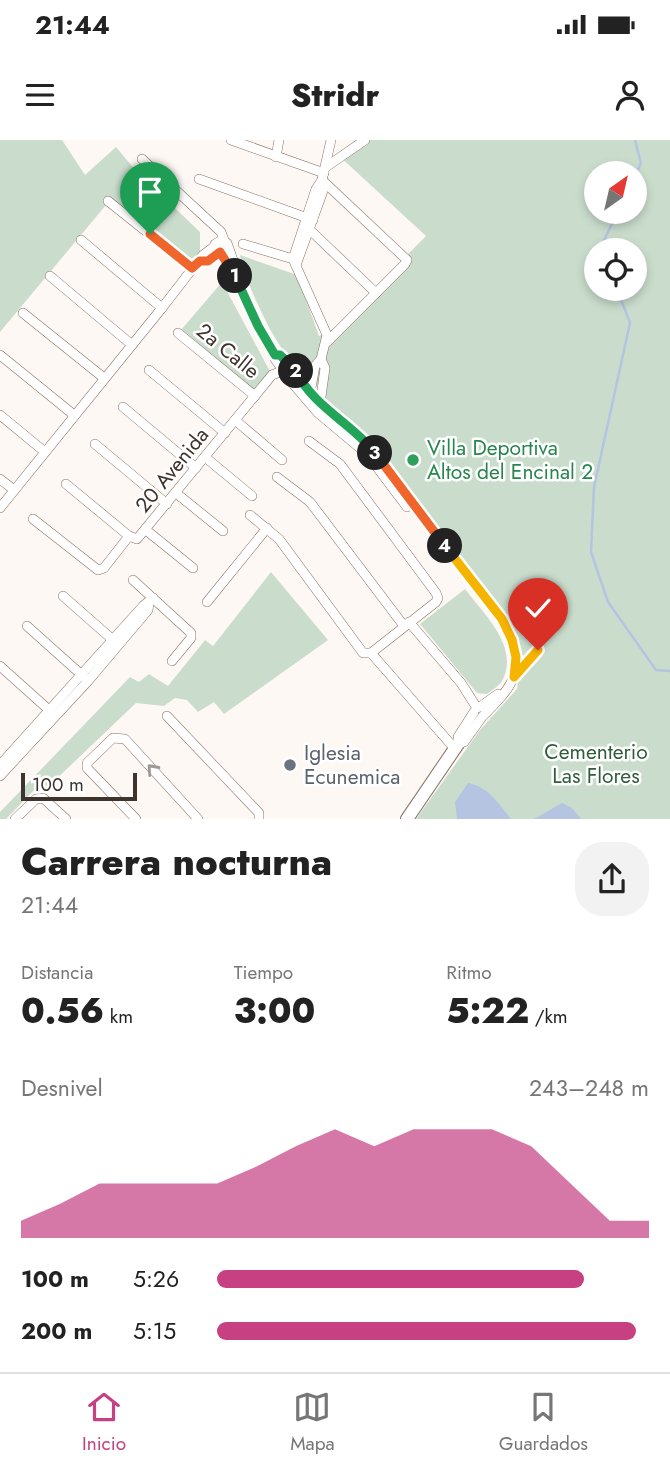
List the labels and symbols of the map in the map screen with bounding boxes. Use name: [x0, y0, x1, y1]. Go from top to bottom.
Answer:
north arrow: [584, 161, 648, 224]
pin: [120, 162, 180, 234]
pin: 1: [218, 258, 252, 294]
street label: 2a Calle: [190, 316, 266, 386]
pin: 2: [278, 354, 314, 388]
street label: 20 Avenida: [128, 421, 216, 519]
place label: Villa Deportiva Altos del Encinal 2: [427, 433, 593, 487]
pin: 3: [358, 436, 392, 470]
marker: Villa Deportiva Altos del Encinal 2: [405, 452, 421, 468]
pin: 4: [428, 528, 462, 564]
pin: [508, 578, 568, 650]
park label: Cementerio Las Flores: [544, 737, 648, 791]
place label: Iglesia Ecunemica: [304, 738, 400, 792]
marker: Iglesia Ecunemica: [282, 757, 298, 773]
one-way arrow: [148, 764, 160, 777]
scale bar: [21, 770, 136, 802]

